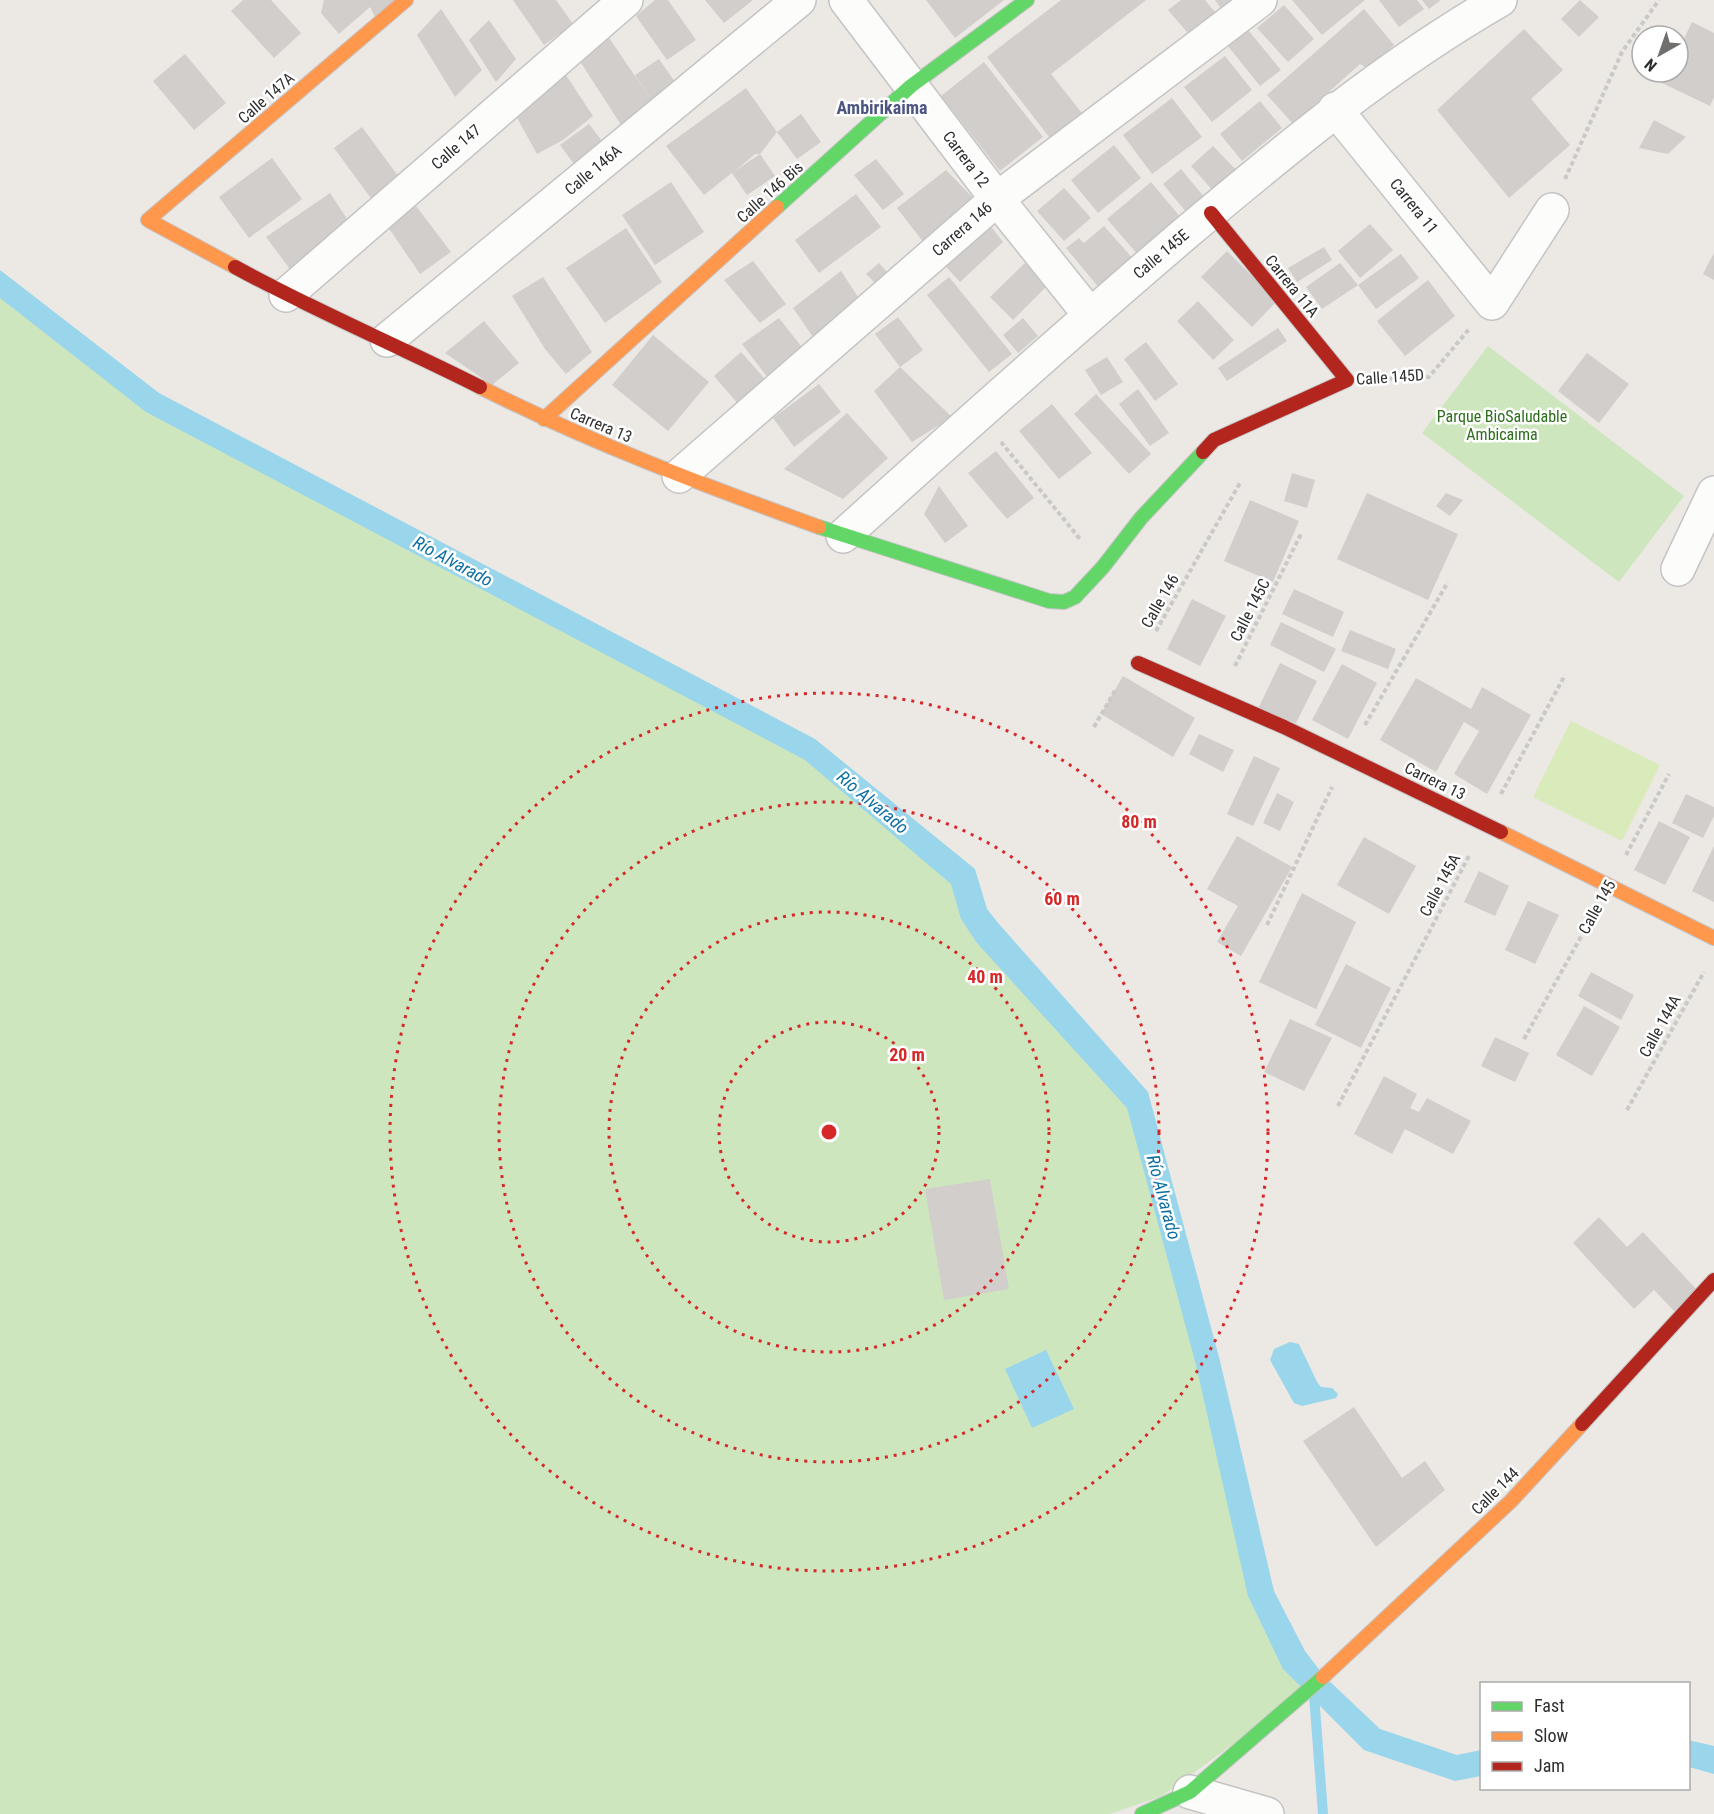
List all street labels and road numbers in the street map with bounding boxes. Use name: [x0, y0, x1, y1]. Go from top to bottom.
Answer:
street label: Calle 147A: [234, 68, 298, 128]
street label: Calle 147: [428, 120, 485, 174]
street label: Carrera 12: [939, 127, 993, 191]
street label: Calle 146A: [561, 141, 625, 199]
street label: Calle 146 Bis: [733, 157, 807, 227]
street label: Carrera 11: [1386, 175, 1442, 237]
street label: Carrera 146: [928, 198, 996, 260]
street label: Calle 145E: [1129, 225, 1193, 283]
street label: Carrera 11A: [1261, 251, 1323, 321]
street label: Calle 145D: [1355, 365, 1425, 389]
street label: Carrera 13: [567, 403, 635, 447]
street label: Calle 146: [1137, 571, 1183, 631]
street label: Calle 145C: [1226, 575, 1274, 645]
street label: Carrera 13: [1401, 758, 1469, 804]
street label: Calle 145A: [1416, 850, 1464, 920]
street label: Calle 145: [1574, 877, 1620, 937]
street label: Calle 144A: [1635, 992, 1685, 1060]
street label: Calle 144: [1467, 1463, 1523, 1519]

